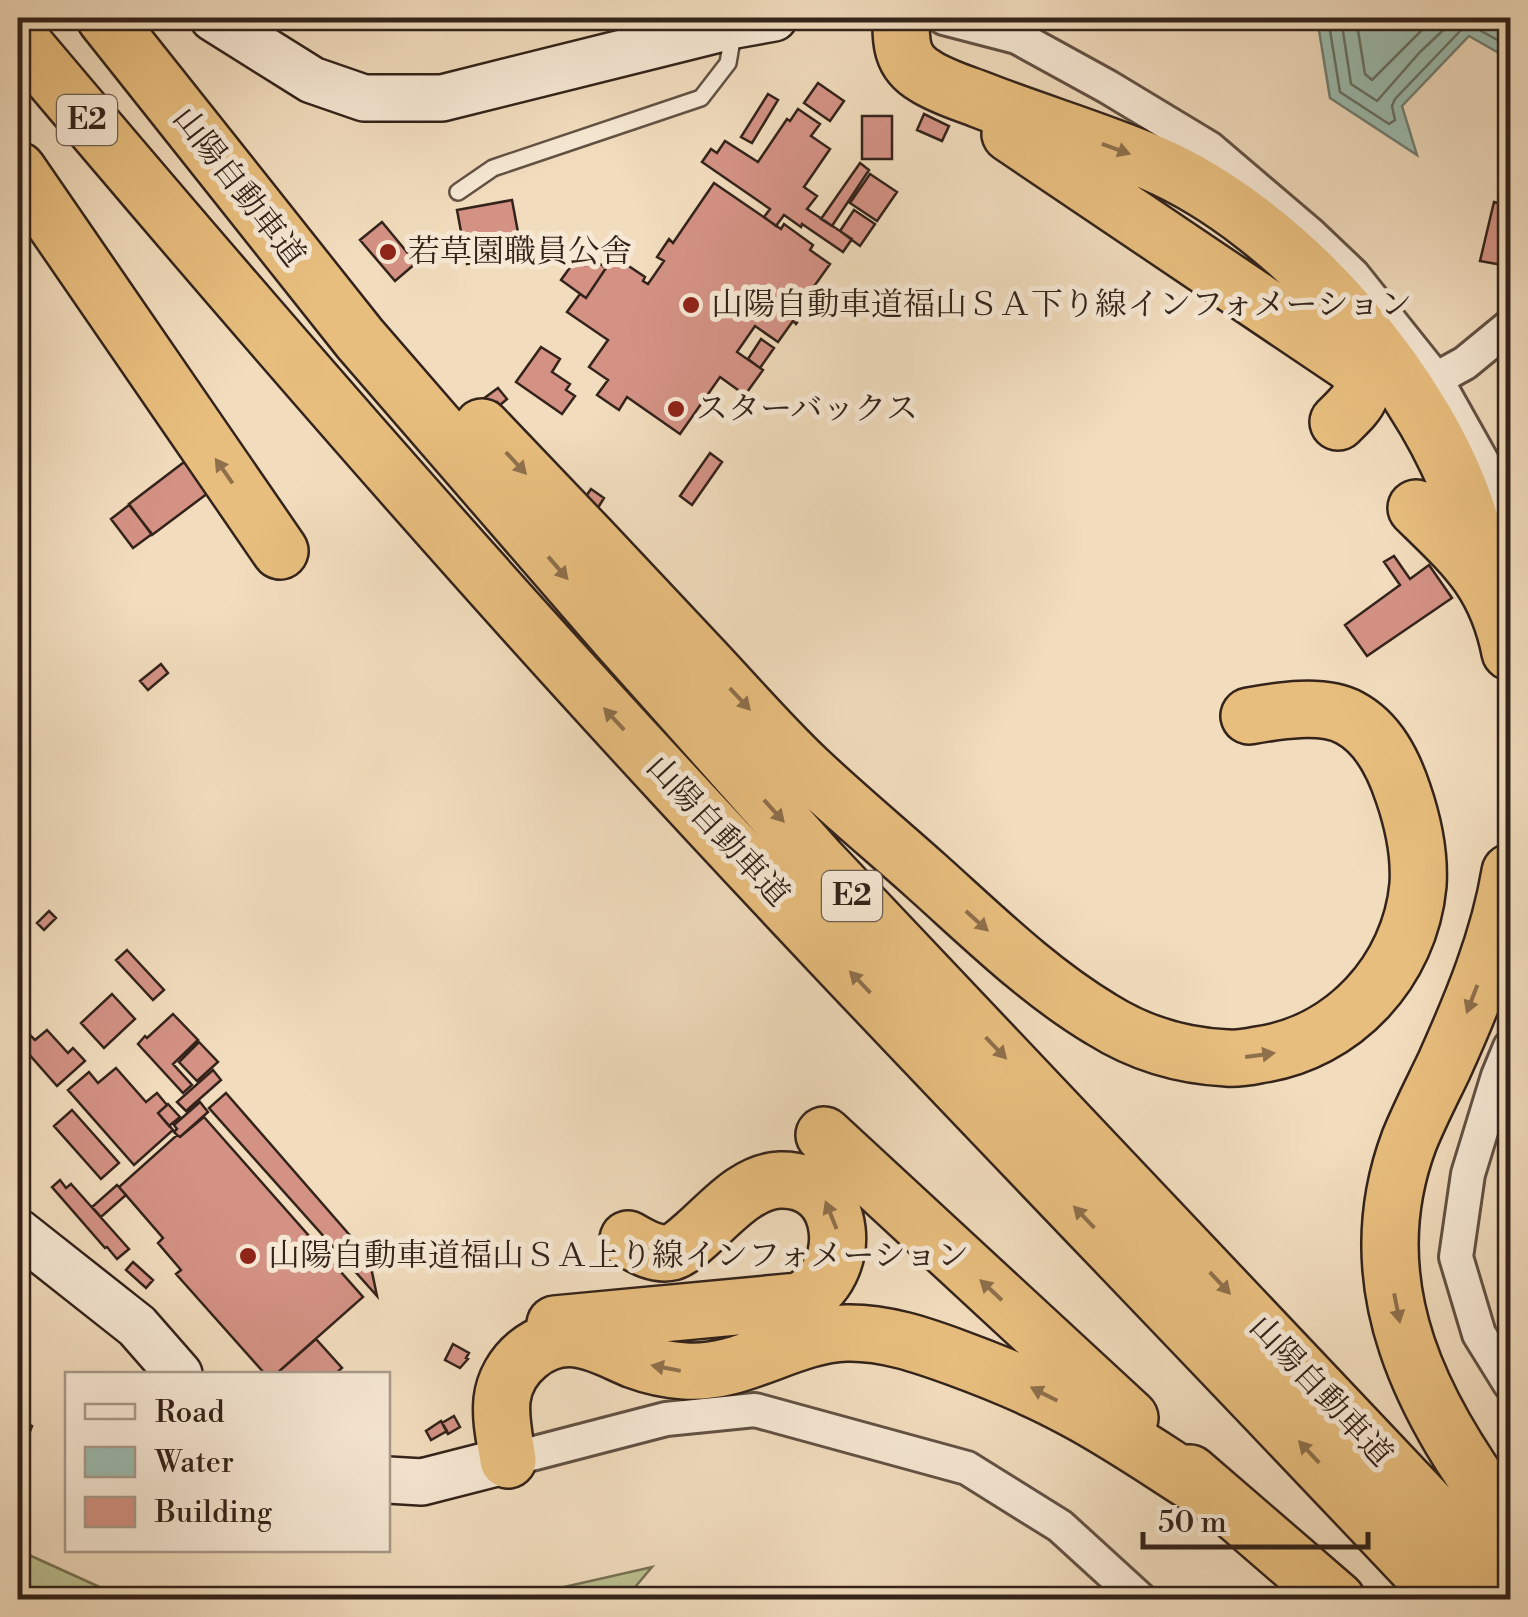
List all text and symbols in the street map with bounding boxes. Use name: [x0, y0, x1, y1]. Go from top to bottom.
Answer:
road number: E2: [57, 95, 117, 145]
street label: 山陽自動車道: [164, 99, 314, 275]
one-way arrow: [1101, 142, 1131, 157]
place label: 若草園職員公舎: [408, 232, 632, 272]
marker: 若草園職員公舎: [377, 241, 399, 263]
place label: 山陽自動車道福山ＳＡ下り線インフォメーション: [711, 285, 1412, 325]
marker: 山陽自動車道福山ＳＡ下り線インフォメーション: [680, 294, 702, 316]
place label: スターバックス: [696, 389, 918, 429]
marker: スターバックス: [665, 398, 687, 420]
one-way arrow: [504, 451, 527, 475]
one-way arrow: [215, 458, 234, 484]
one-way arrow: [546, 555, 568, 580]
one-way arrow: [728, 687, 751, 711]
one-way arrow: [603, 707, 626, 731]
street label: 山陽自動車道: [638, 747, 798, 915]
one-way arrow: [762, 798, 784, 823]
road number: E2: [822, 871, 882, 921]
one-way arrow: [965, 909, 989, 932]
one-way arrow: [849, 970, 872, 994]
one-way arrow: [1464, 984, 1479, 1014]
one-way arrow: [984, 1035, 1007, 1059]
one-way arrow: [1244, 1047, 1276, 1063]
one-way arrow: [823, 1200, 839, 1230]
one-way arrow: [1073, 1206, 1096, 1230]
place label: 山陽自動車道福山ＳＡ上り線インフォメーション: [268, 1236, 969, 1276]
marker: 山陽自動車道福山ＳＡ上り線インフォメーション: [237, 1245, 259, 1267]
one-way arrow: [1208, 1271, 1231, 1295]
one-way arrow: [979, 1279, 1004, 1301]
one-way arrow: [1389, 1293, 1405, 1324]
street label: 山陽自動車道: [1241, 1307, 1401, 1475]
one-way arrow: [650, 1359, 681, 1375]
legend: [65, 1372, 390, 1552]
one-way arrow: [1029, 1386, 1058, 1403]
text: Road: [155, 1394, 225, 1432]
one-way arrow: [1298, 1440, 1321, 1464]
text: Water: [154, 1444, 234, 1482]
scale bar: [1143, 1487, 1368, 1549]
text: Building: [154, 1494, 273, 1532]
text: 50 m: [1158, 1504, 1227, 1542]

